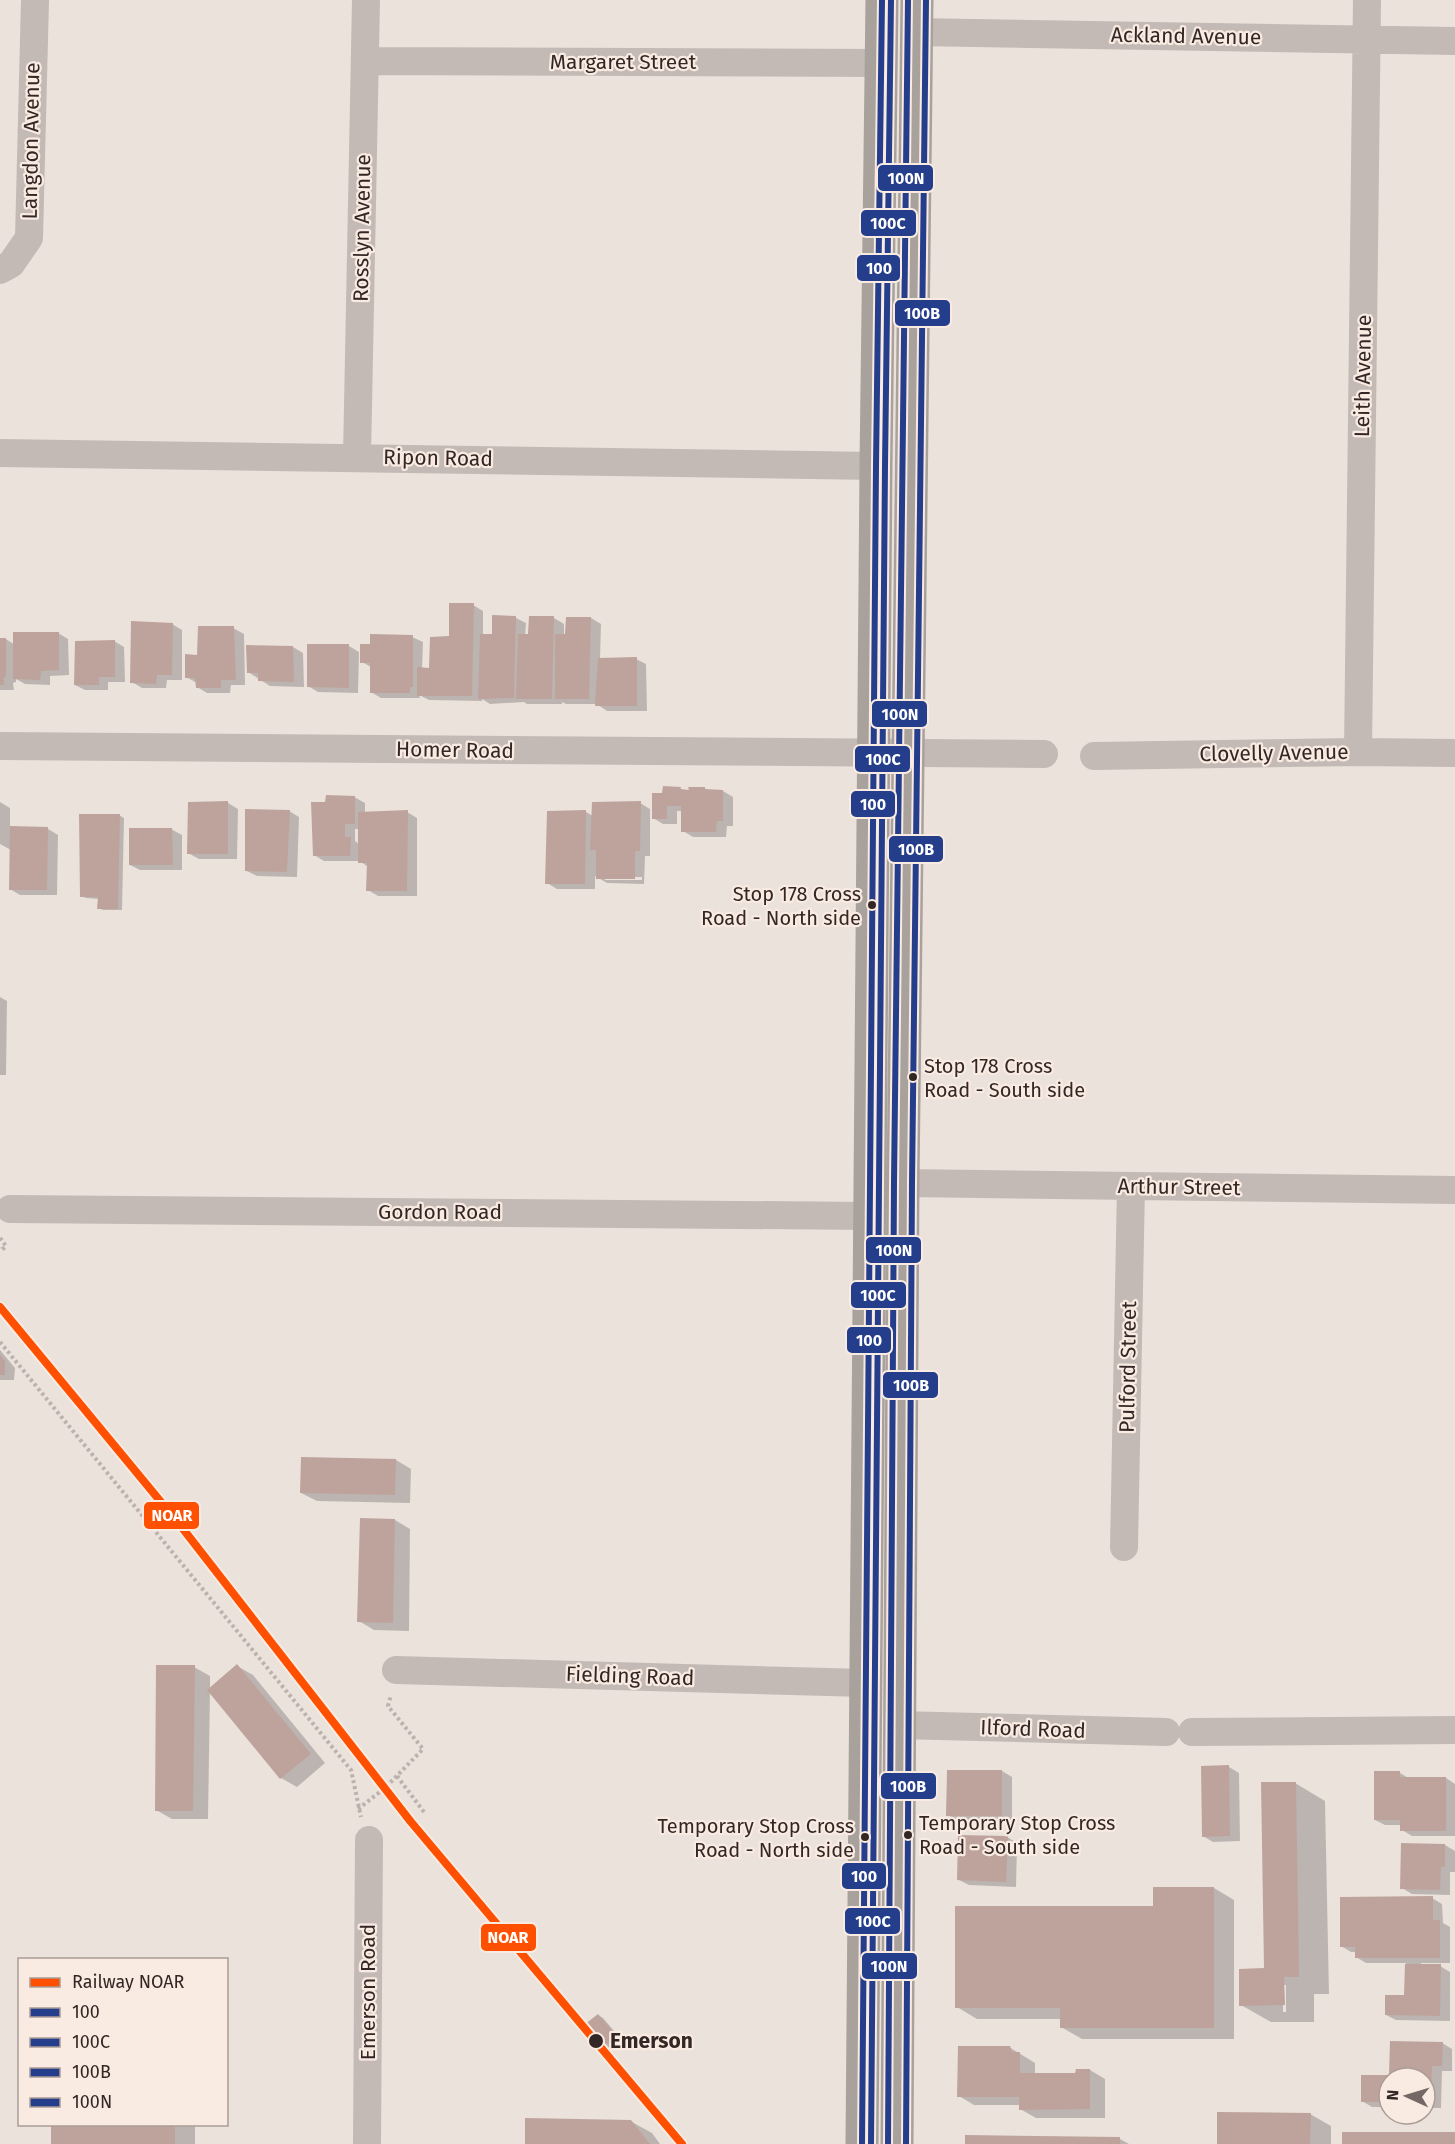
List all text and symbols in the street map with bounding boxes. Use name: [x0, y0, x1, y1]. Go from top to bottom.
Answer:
street label: Ackland Avenue: [1111, 22, 1261, 50]
street label: Margaret Street: [550, 49, 697, 75]
street label: Langdon Avenue: [17, 62, 45, 220]
street label: Rosslyn Avenue: [348, 154, 376, 302]
line badge: 100N: [877, 164, 934, 192]
text: 100N: [888, 169, 924, 188]
line badge: 100C: [860, 209, 917, 237]
text: 100C: [870, 214, 906, 233]
line badge: 100: [856, 254, 901, 282]
text: 100: [866, 259, 892, 278]
line badge: 100B: [894, 299, 951, 327]
text: 100B: [904, 304, 940, 323]
street label: Leith Avenue: [1349, 315, 1377, 437]
street label: Ripon Road: [383, 444, 493, 472]
line badge: 100N: [871, 700, 928, 728]
text: 100N: [882, 705, 918, 724]
street label: Homer Road: [396, 736, 514, 764]
street label: Clovelly Avenue: [1199, 739, 1349, 767]
line badge: 100C: [854, 745, 911, 773]
text: 100C: [865, 750, 901, 769]
line badge: 100: [850, 790, 896, 818]
text: 100: [860, 795, 886, 814]
line badge: 100B: [888, 835, 944, 863]
text: 100B: [898, 840, 934, 859]
place label: Stop 178 Cross Road - North side: [701, 882, 861, 930]
marker: Stop 178 Cross Road - North side: [866, 899, 878, 911]
place label: Stop 178 Cross Road - South side: [924, 1054, 1085, 1102]
marker: Stop 178 Cross Road - South side: [907, 1071, 919, 1083]
street label: Arthur Street: [1117, 1173, 1241, 1201]
street label: Gordon Road: [378, 1199, 502, 1225]
line badge: 100N: [865, 1236, 922, 1264]
text: 100N: [876, 1241, 912, 1260]
line badge: 100C: [850, 1281, 907, 1309]
text: 100C: [860, 1286, 896, 1305]
street label: Pulford Street: [1114, 1301, 1142, 1433]
line badge: 100: [846, 1326, 892, 1354]
text: 100: [856, 1331, 882, 1350]
line badge: 100B: [882, 1371, 939, 1399]
text: 100B: [893, 1376, 929, 1395]
line badge: NOAR: [143, 1501, 200, 1530]
text: NOAR: [152, 1506, 193, 1525]
street label: Fielding Road: [565, 1661, 695, 1691]
street label: Ilford Road: [980, 1714, 1086, 1744]
line badge: 100B: [880, 1772, 937, 1800]
text: 100B: [890, 1777, 926, 1796]
place label: Temporary Stop Cross Road - South side: [919, 1811, 1115, 1859]
place label: Temporary Stop Cross Road - North side: [658, 1814, 854, 1862]
marker: Temporary Stop Cross Road - South side: [902, 1829, 914, 1841]
marker: Temporary Stop Cross Road - North side: [859, 1831, 871, 1843]
line badge: 100: [841, 1862, 887, 1890]
text: 100: [851, 1867, 877, 1886]
line badge: 100C: [844, 1907, 901, 1935]
text: 100C: [855, 1912, 891, 1931]
line badge: NOAR: [480, 1923, 537, 1952]
street label: Emerson Road: [355, 1924, 381, 2060]
text: NOAR: [488, 1928, 529, 1947]
line badge: 100N: [861, 1952, 918, 1980]
text: 100N: [871, 1957, 907, 1976]
legend: [18, 1958, 228, 2126]
text: Railway NOAR: [72, 1971, 185, 1993]
text: 100: [72, 2001, 100, 2023]
place label: Emerson: [610, 2028, 693, 2054]
text: 100C: [72, 2031, 110, 2053]
marker: Emerson: [587, 2032, 605, 2050]
text: 100B: [72, 2061, 111, 2083]
north arrow: [1377, 2066, 1437, 2126]
text: N: [1383, 2089, 1402, 2101]
text: 100N: [72, 2091, 112, 2113]

